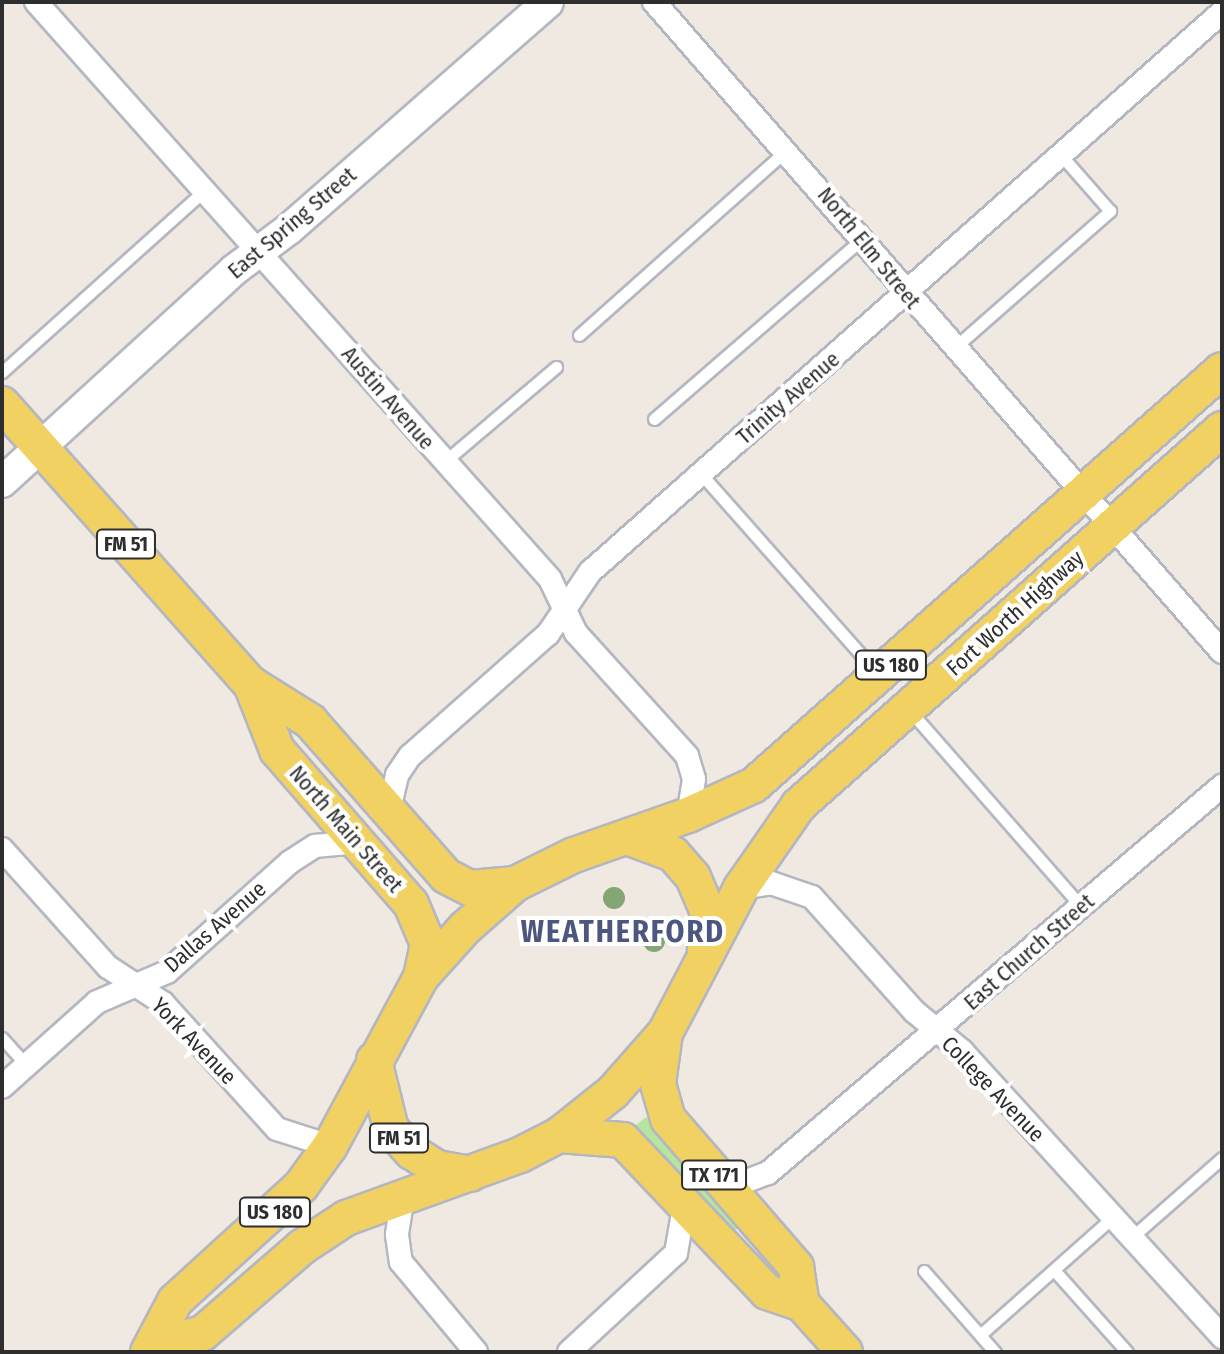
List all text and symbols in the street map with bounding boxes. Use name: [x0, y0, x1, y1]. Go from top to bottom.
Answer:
street label: East Spring Street: [222, 162, 362, 284]
street label: North Elm Street: [812, 182, 926, 314]
street label: Austin Avenue: [336, 341, 440, 455]
street label: Trinity Avenue: [731, 346, 845, 450]
road number: FM 51: [94, 528, 158, 560]
street label: Fort Worth Highway: [941, 545, 1089, 681]
road number: US 180: [853, 649, 929, 681]
street label: North Main Street: [284, 760, 408, 898]
street label: Dallas Avenue: [159, 876, 271, 978]
street label: East Church Street: [959, 888, 1099, 1016]
district label: WEATHERFORD: [521, 914, 725, 950]
street label: York Avenue: [146, 992, 242, 1090]
street label: College Avenue: [936, 1031, 1050, 1147]
road number: FM 51: [367, 1122, 431, 1154]
road number: TX 171: [680, 1159, 748, 1191]
road number: US 180: [237, 1196, 313, 1228]

